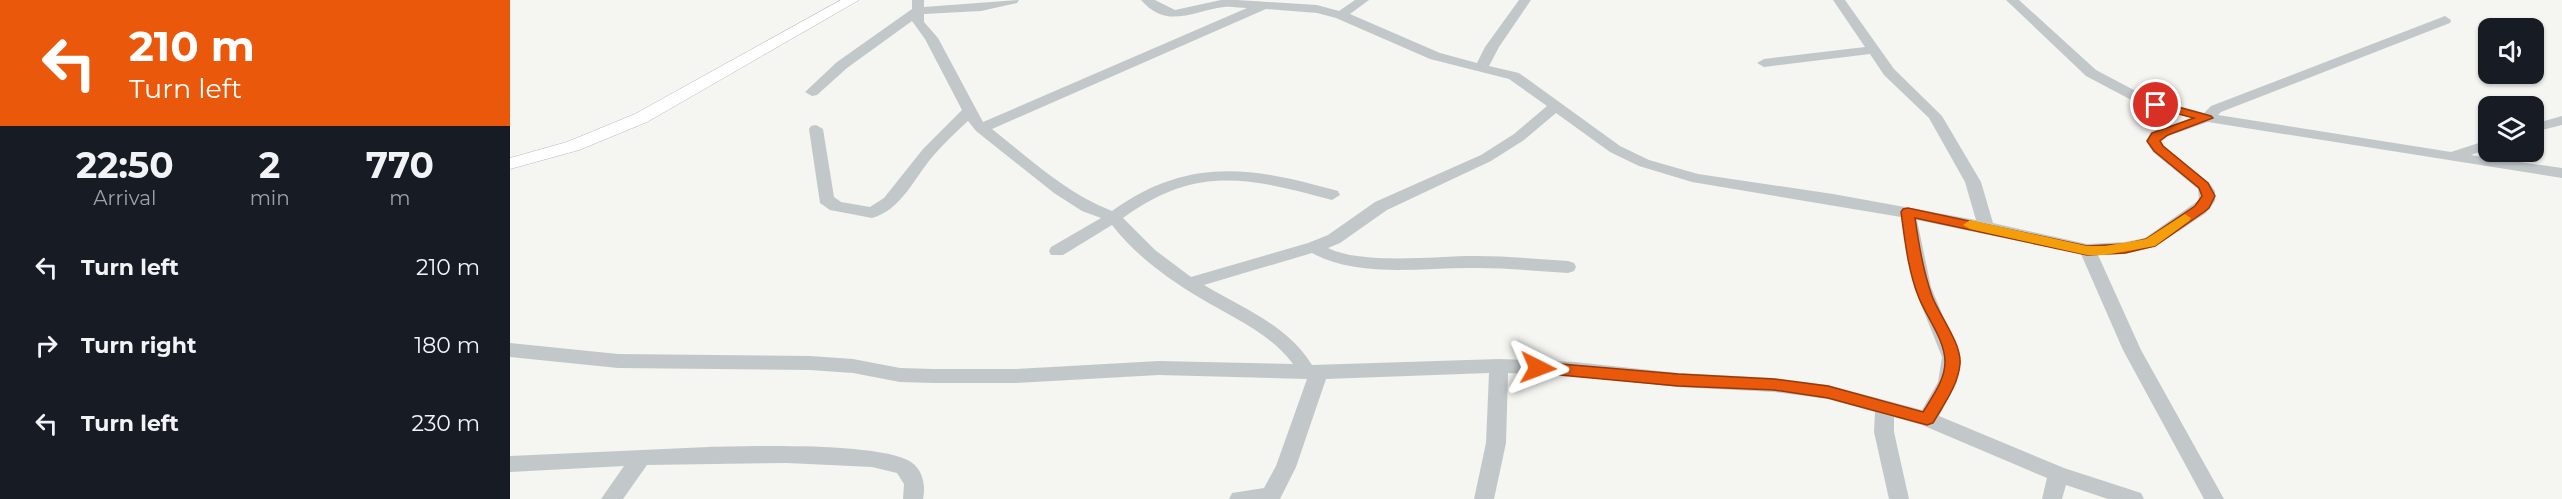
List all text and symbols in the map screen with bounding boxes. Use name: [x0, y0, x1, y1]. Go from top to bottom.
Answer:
map controls: [2478, 18, 2544, 162]
button: sound: [2478, 18, 2544, 84]
text: 210 m: [129, 20, 255, 72]
icon: left: [30, 24, 108, 102]
text: Turn left: [129, 72, 242, 105]
pin: [2130, 79, 2181, 130]
icon: arrive: [2139, 88, 2172, 121]
button: layers: [2478, 96, 2544, 162]
text: 22:50: [76, 143, 174, 187]
text: 2: [259, 143, 280, 187]
text: 770: [366, 143, 434, 187]
text: Arrival: [93, 186, 156, 210]
text: min: [250, 186, 290, 210]
text: m: [389, 186, 410, 210]
icon: left: [30, 251, 63, 284]
text: Turn left: [81, 254, 179, 281]
text: 210 m: [416, 254, 480, 281]
icon: right: [30, 329, 63, 362]
text: Turn right: [81, 332, 196, 359]
text: 180 m: [414, 332, 480, 359]
position arrow: [1506, 336, 1570, 400]
icon: left: [30, 407, 63, 440]
text: Turn left: [81, 410, 179, 437]
text: 230 m: [411, 410, 480, 437]

